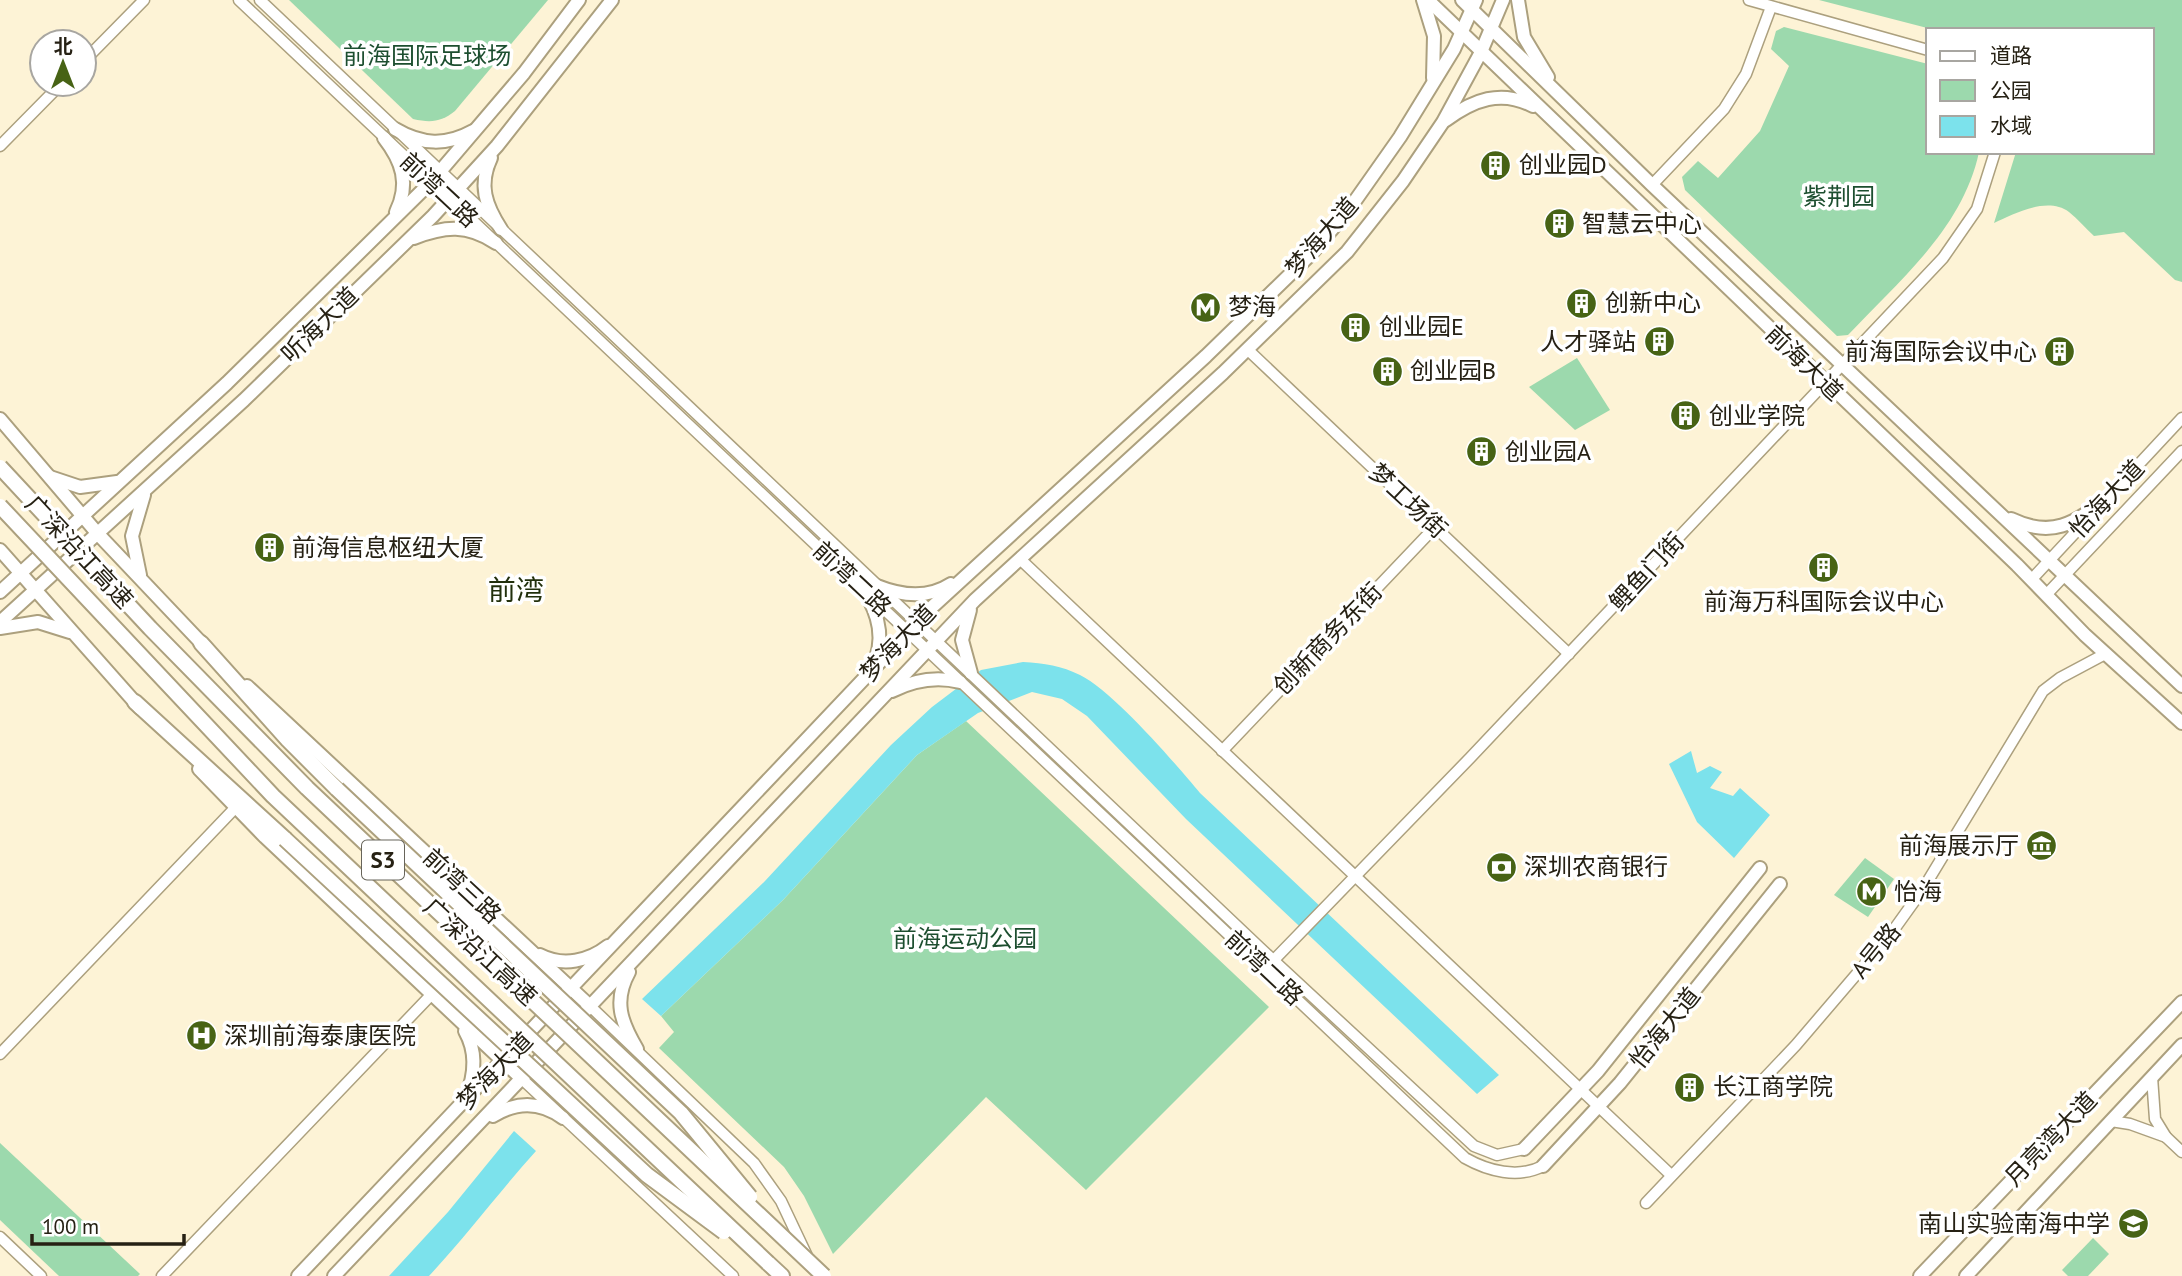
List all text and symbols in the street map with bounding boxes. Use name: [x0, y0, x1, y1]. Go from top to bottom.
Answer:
north arrow: [28, 28, 98, 98]
legend: [1926, 28, 2154, 154]
text: 北: [53, 34, 73, 58]
park label: 前海国际足球场: [343, 40, 511, 71]
text: 道路: [1990, 42, 2032, 69]
text: 公园: [1990, 77, 2032, 104]
text: 水域: [1990, 112, 2032, 139]
street label: 前湾二路: [394, 146, 485, 234]
building icon: 创业园D: [1479, 148, 1513, 182]
place label: 创业园D: [1519, 149, 1607, 180]
park label: 紫荆园: [1803, 181, 1875, 212]
street label: 梦海大道: [1278, 190, 1365, 283]
building icon: 智慧云中心: [1542, 207, 1576, 241]
place label: 智慧云中心: [1582, 208, 1702, 239]
street label: 听海大道: [274, 280, 365, 369]
building icon: 创新中心: [1565, 286, 1599, 320]
place label: 创新中心: [1605, 287, 1701, 318]
metro station icon: 梦海: [1188, 290, 1222, 324]
place label: 梦海: [1228, 291, 1276, 322]
building icon: 创业园E: [1339, 310, 1373, 344]
place label: 创业园E: [1379, 311, 1464, 342]
street label: 前海大道: [1759, 318, 1850, 407]
building icon: 人才驿站: [1642, 325, 1676, 359]
place label: 人才驿站: [1540, 326, 1636, 357]
building icon: 前海国际会议中心: [2043, 335, 2077, 369]
place label: 前海国际会议中心: [1845, 336, 2037, 367]
building icon: 创业园B: [1370, 354, 1404, 388]
place label: 创业园B: [1410, 355, 1496, 386]
building icon: 创业学院: [1669, 399, 1703, 433]
place label: 创业学院: [1709, 400, 1805, 431]
building icon: 创业园A: [1465, 435, 1499, 469]
place label: 创业园A: [1505, 436, 1591, 467]
street label: 怡海大道: [2063, 453, 2151, 544]
street label: 梦工场街: [1363, 457, 1454, 545]
street label: 广深沿江高速: [19, 488, 140, 615]
street label: 鲤鱼门街: [1603, 526, 1691, 617]
building icon: 前海信息枢纽大厦: [252, 531, 286, 565]
place label: 前海信息枢纽大厦: [292, 532, 484, 563]
street label: 前湾二路: [807, 535, 898, 623]
building icon: 前海万科国际会议中心: [1807, 551, 1841, 585]
district label: 前湾: [488, 571, 544, 608]
street label: 创新商务东街: [1266, 576, 1389, 701]
place label: 前海万科国际会议中心: [1704, 586, 1944, 617]
street label: 梦海大道: [853, 597, 942, 688]
museum icon: 前海展示厅: [2025, 829, 2059, 863]
place label: 前海展示厅: [1899, 830, 2019, 861]
road number: S3: [362, 840, 404, 880]
street label: 前湾三路: [417, 842, 508, 930]
bank icon: 深圳农商银行: [1484, 850, 1518, 884]
place label: 深圳农商银行: [1524, 851, 1668, 882]
metro station icon: 怡海: [1854, 875, 1888, 909]
place label: 怡海: [1894, 876, 1942, 907]
street label: 广深沿江高速: [417, 891, 544, 1012]
street label: A号路: [1844, 917, 1907, 985]
park label: 前海运动公园: [893, 923, 1037, 954]
street label: 前湾二路: [1219, 924, 1310, 1012]
street label: 怡海大道: [1622, 981, 1707, 1075]
hospital icon: 深圳前海泰康医院: [184, 1019, 218, 1053]
place label: 深圳前海泰康医院: [224, 1020, 416, 1051]
street label: 梦海大道: [450, 1025, 539, 1116]
building icon: 长江商学院: [1673, 1070, 1707, 1104]
place label: 长江商学院: [1713, 1071, 1833, 1102]
street label: 月亮湾大道: [1998, 1085, 2103, 1193]
scale bar: [32, 1202, 184, 1246]
school or university icon: 南山实验南海中学: [2116, 1207, 2150, 1241]
place label: 南山实验南海中学: [1918, 1208, 2110, 1239]
text: 100 m: [42, 1213, 99, 1240]

